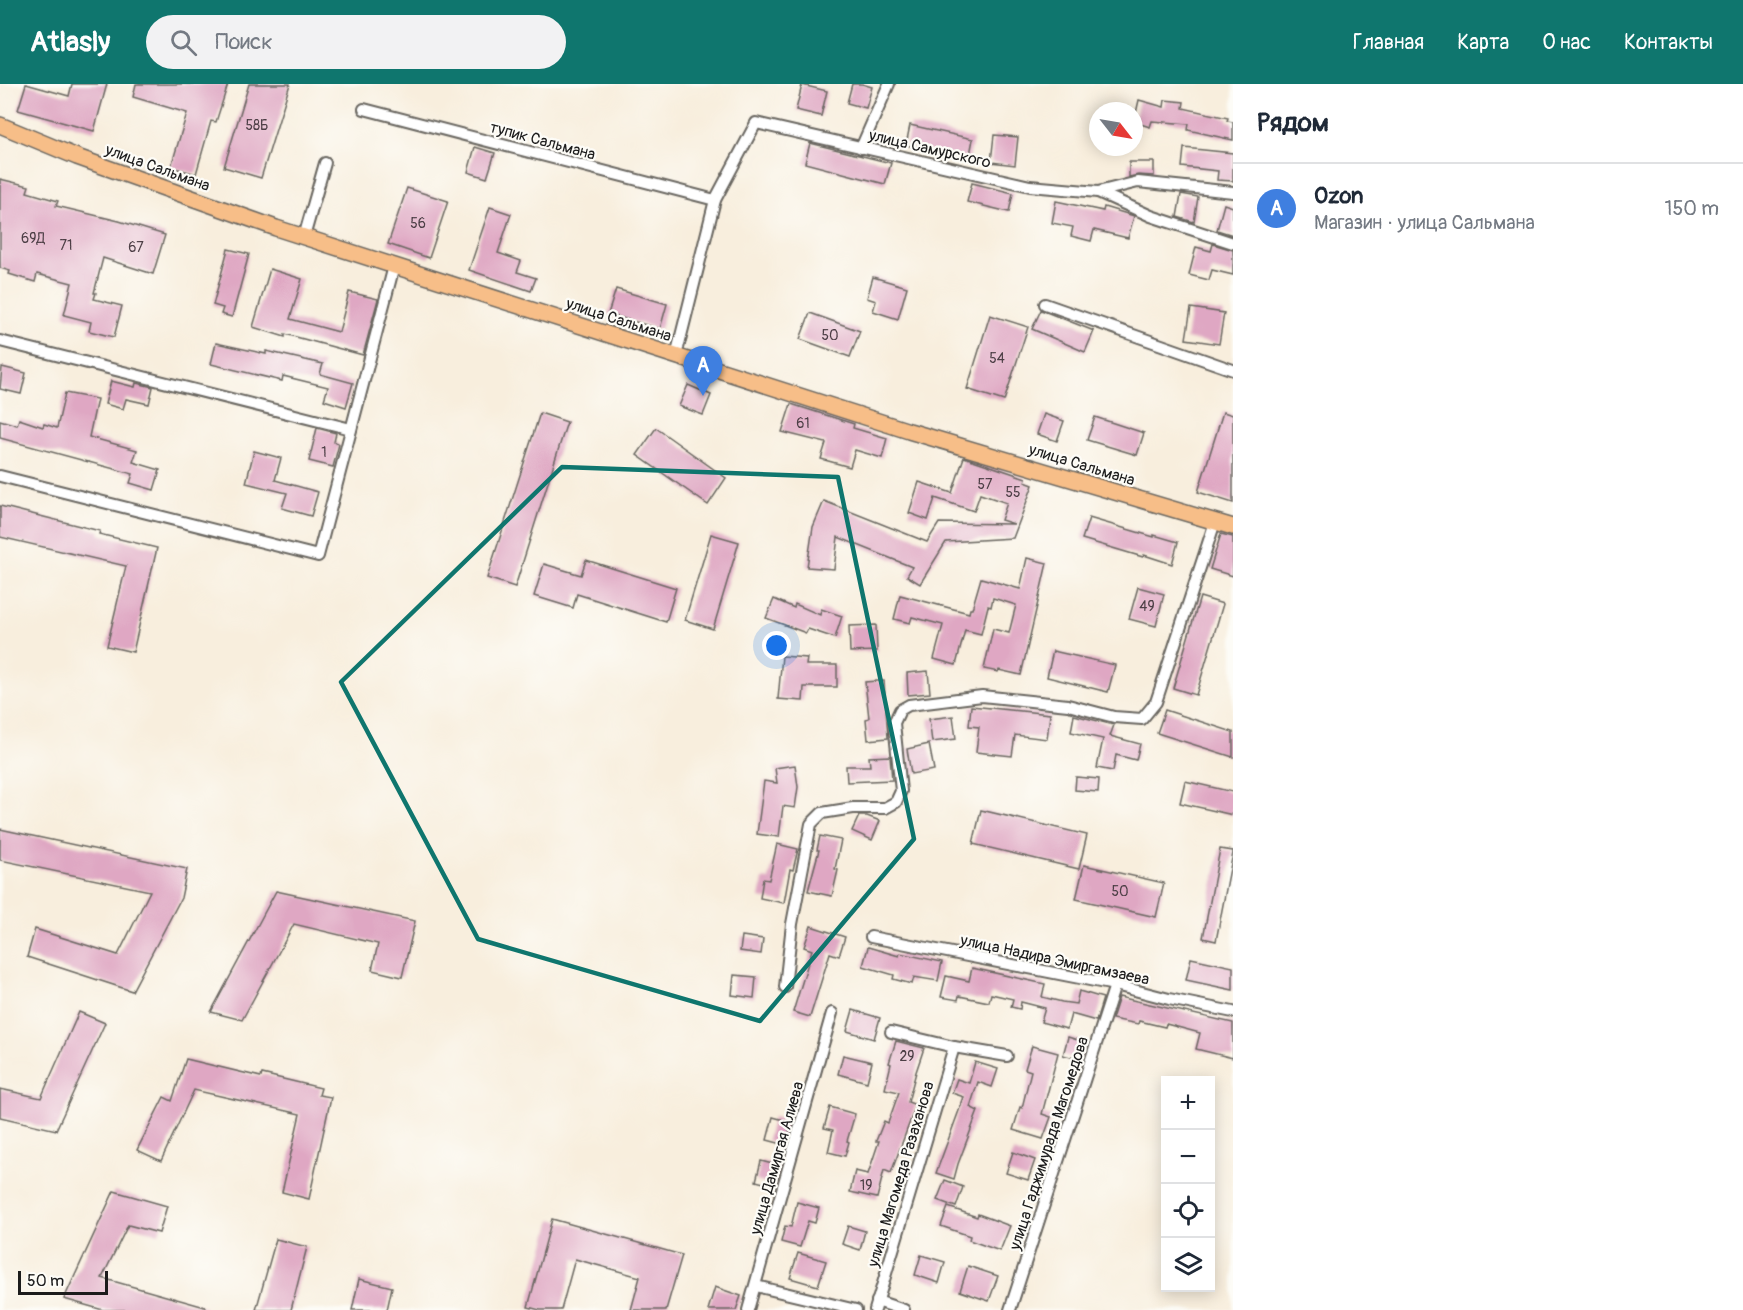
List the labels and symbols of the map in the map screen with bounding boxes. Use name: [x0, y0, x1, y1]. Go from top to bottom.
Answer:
north arrow: [1089, 102, 1143, 156]
house number: 58Б: [245, 117, 269, 134]
street label: тупик Сальмана: [488, 117, 598, 165]
street label: улица Самурского: [866, 125, 993, 173]
street label: улица Сальмана: [102, 139, 213, 196]
house number: 56: [410, 215, 426, 232]
house number: 69Д: [21, 230, 45, 247]
house number: 71: [60, 237, 72, 254]
house number: 67: [128, 239, 144, 256]
street label: улица Сальмана: [562, 293, 674, 346]
house number: 50: [821, 327, 839, 344]
pin: A: [684, 346, 722, 396]
house number: 54: [989, 350, 1005, 367]
house number: 61: [796, 415, 810, 432]
street label: улица Сальмана: [1025, 439, 1137, 491]
house number: 1: [321, 444, 327, 461]
house number: 57: [978, 476, 993, 493]
house number: 55: [1005, 484, 1021, 501]
house number: 49: [1139, 598, 1155, 615]
your location: [762, 631, 791, 660]
house number: 50: [1111, 883, 1129, 900]
street label: улица Надира Эмиргамзаева: [957, 930, 1151, 990]
street label: улица Гаджимурада Магомедова: [1005, 1034, 1093, 1253]
house number: 29: [899, 1048, 915, 1065]
street label: улица Дамиргая Алиева: [745, 1079, 808, 1238]
street label: улица Магомеда Разаханова: [863, 1079, 939, 1271]
house number: 19: [860, 1177, 872, 1194]
scale bar: [18, 1268, 108, 1296]

